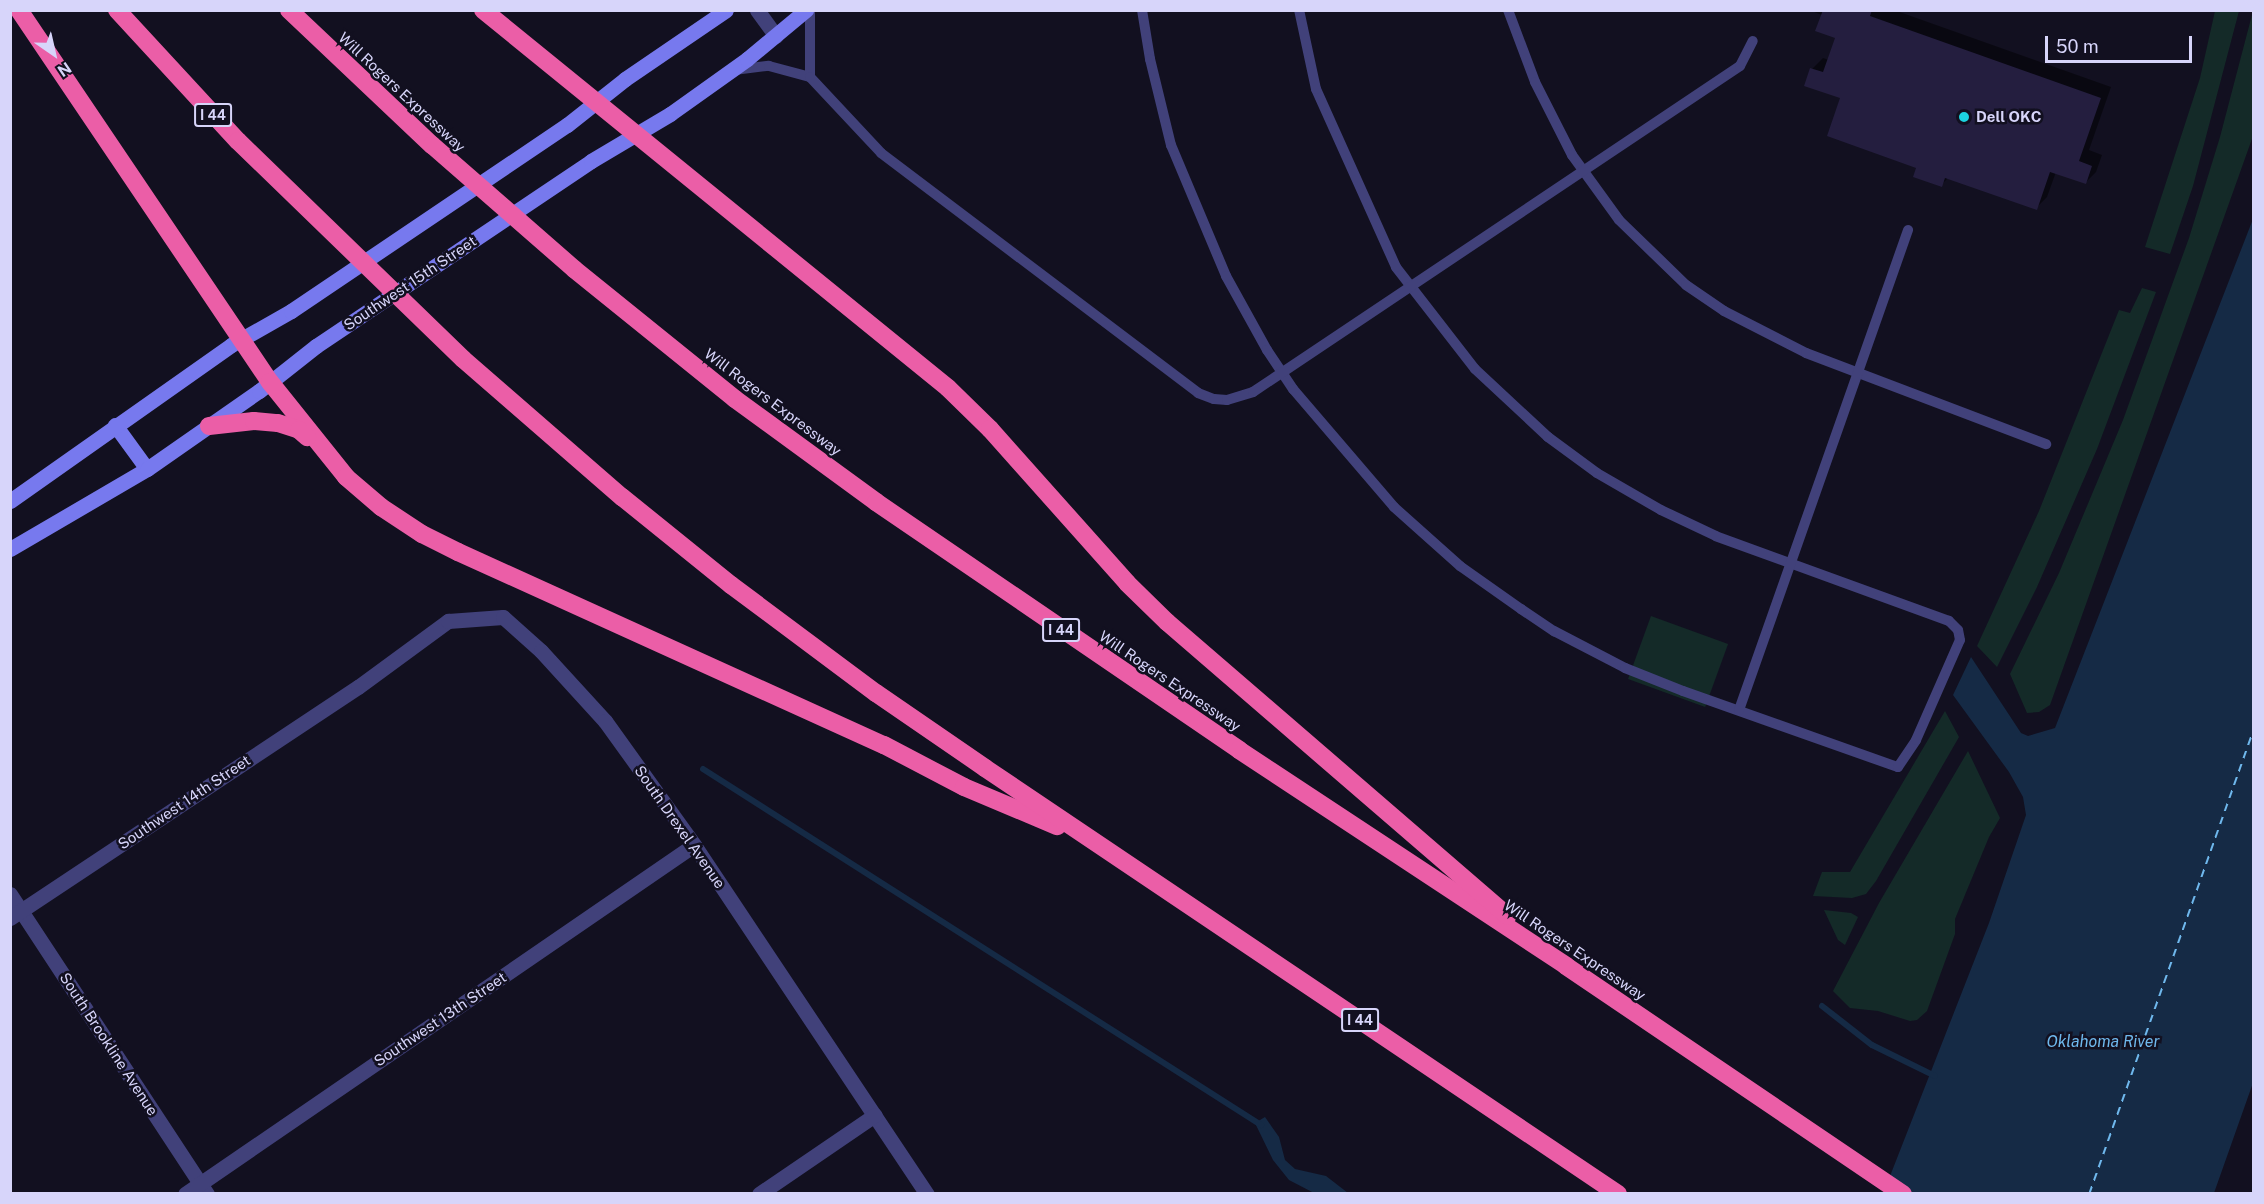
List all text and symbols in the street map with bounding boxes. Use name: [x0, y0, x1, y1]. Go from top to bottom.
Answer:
north arrow: [24, 24, 84, 84]
scale bar: [2048, 24, 2195, 62]
street label: Will Rogers Expressway: [335, 28, 469, 156]
text: 50 m: [2056, 36, 2099, 57]
text: N: [54, 58, 75, 81]
road number: I 44: [194, 104, 232, 126]
place label: Dell OKC: [1976, 108, 2041, 126]
marker: Dell OKC: [1957, 110, 1971, 124]
street label: Southwest 15th Street: [340, 232, 480, 334]
street label: Will Rogers Expressway: [701, 345, 845, 459]
road number: I 44: [1042, 619, 1080, 641]
street label: Will Rogers Expressway: [1096, 627, 1244, 735]
street label: Southwest 14th Street: [114, 751, 254, 853]
street label: South Drexel Avenue: [631, 762, 729, 892]
street label: Will Rogers Expressway: [1501, 896, 1649, 1004]
street label: Southwest 13th Street: [370, 968, 510, 1070]
street label: South Brookline Avenue: [56, 969, 162, 1119]
road number: I 44: [1340, 1009, 1380, 1031]
water label: Oklahoma River: [2047, 1032, 2159, 1052]

